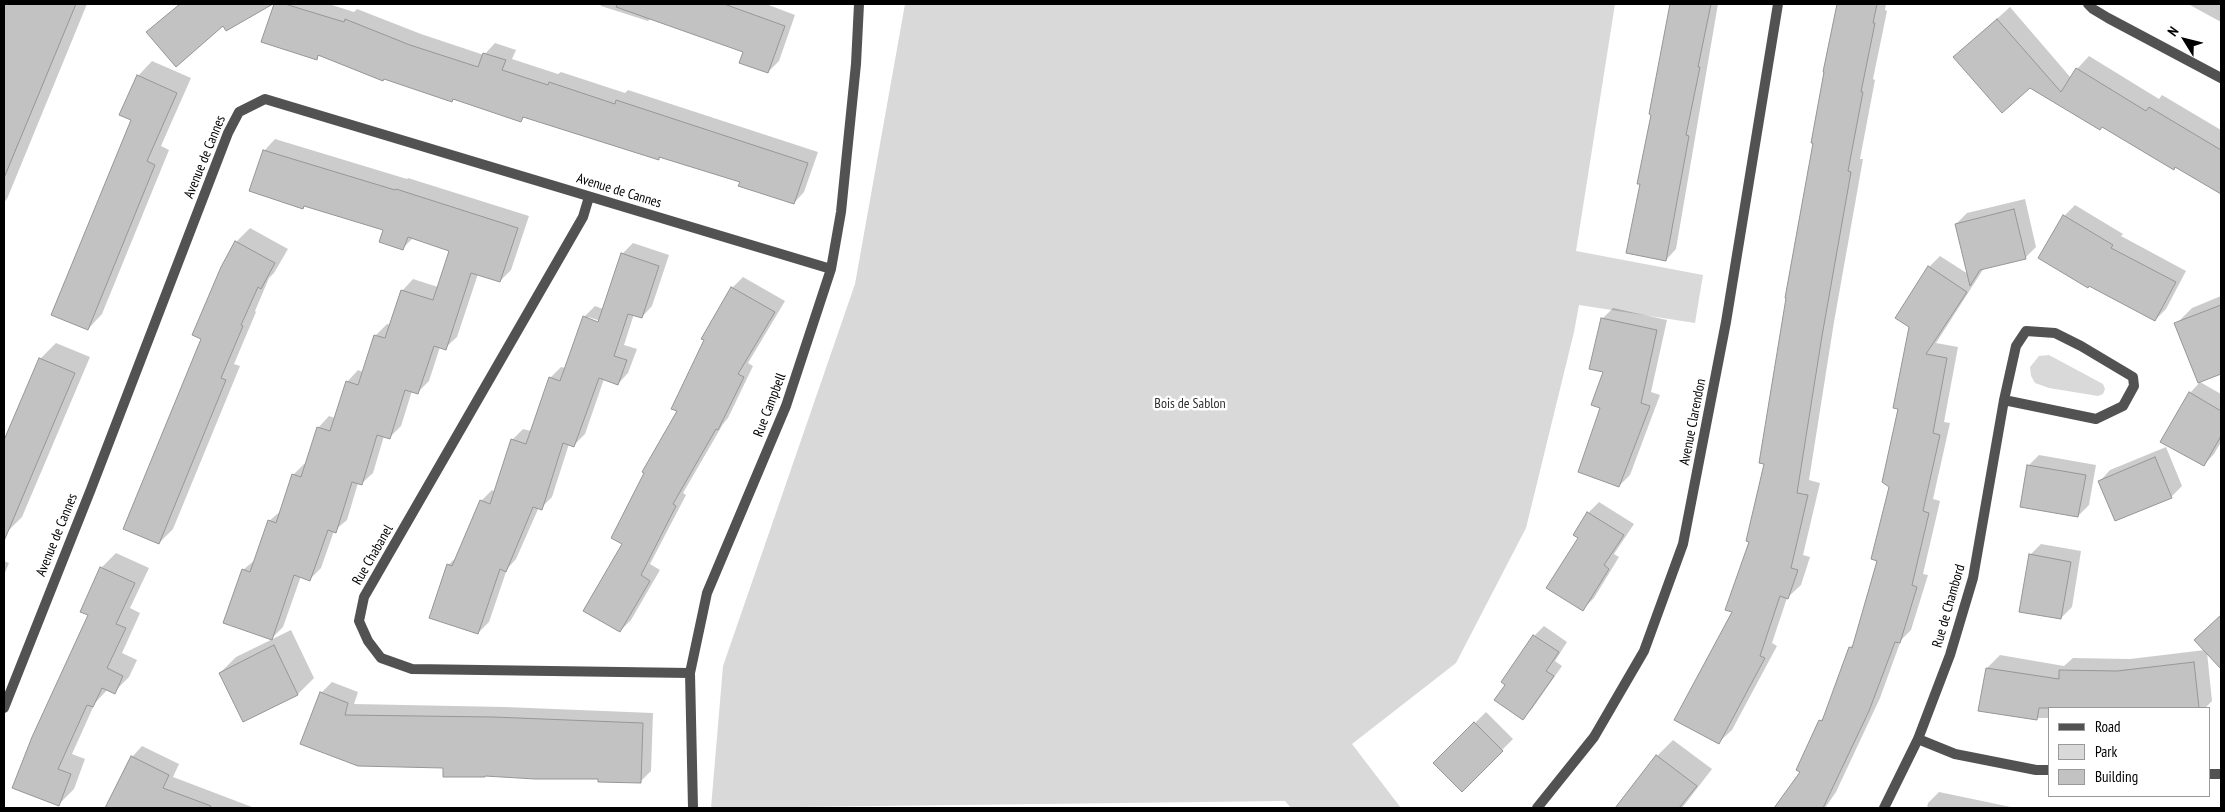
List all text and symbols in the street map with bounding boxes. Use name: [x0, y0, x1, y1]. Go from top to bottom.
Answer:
north arrow: [2160, 15, 2210, 65]
text: N: [2163, 23, 2182, 40]
street label: Avenue de Cannes: [181, 113, 229, 201]
street label: Avenue de Cannes: [575, 170, 663, 212]
street label: Rue Campbell: [750, 371, 790, 439]
street label: Avenue Clarendon: [1676, 377, 1710, 467]
park label: Bois de Sablon: [1154, 396, 1226, 412]
street label: Avenue de Cannes: [33, 491, 81, 579]
street label: Rue Chabanel: [349, 522, 397, 588]
street label: Rue de Chambord: [1929, 563, 1969, 649]
legend: [2048, 707, 2210, 797]
text: Road: [2095, 717, 2121, 736]
text: Park: [2095, 742, 2117, 761]
text: Building: [2095, 767, 2138, 786]

